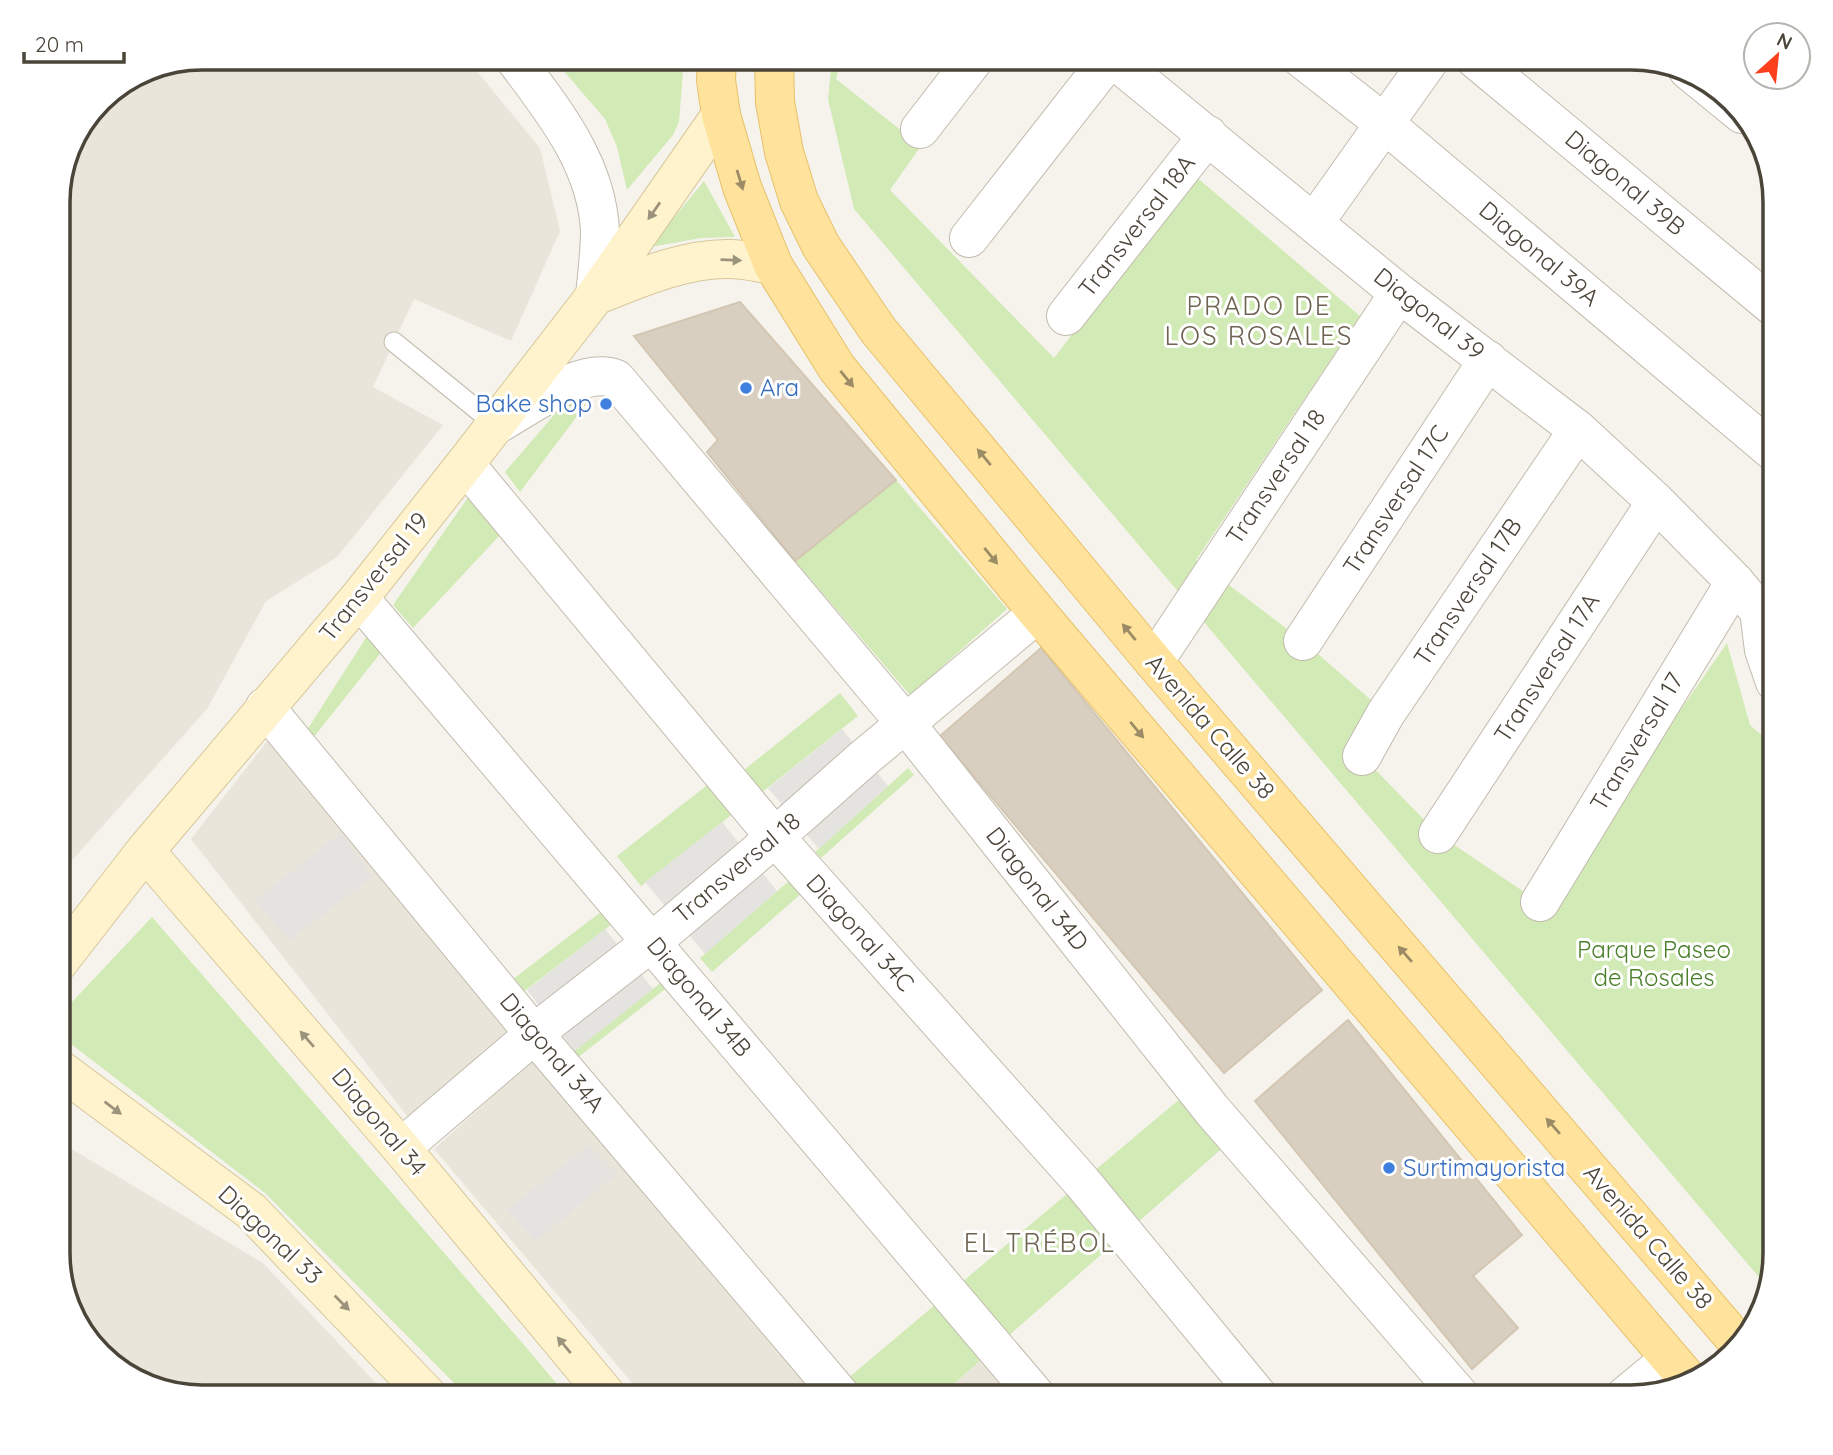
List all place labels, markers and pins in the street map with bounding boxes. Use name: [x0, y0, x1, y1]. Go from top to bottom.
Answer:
place label: Ara: [760, 372, 799, 402]
marker: Ara: [738, 380, 754, 396]
place label: Bake shop: [475, 388, 592, 418]
marker: Bake shop: [598, 396, 614, 412]
place label: Surtimayorista: [1403, 1152, 1565, 1182]
marker: Surtimayorista: [1381, 1160, 1397, 1176]

